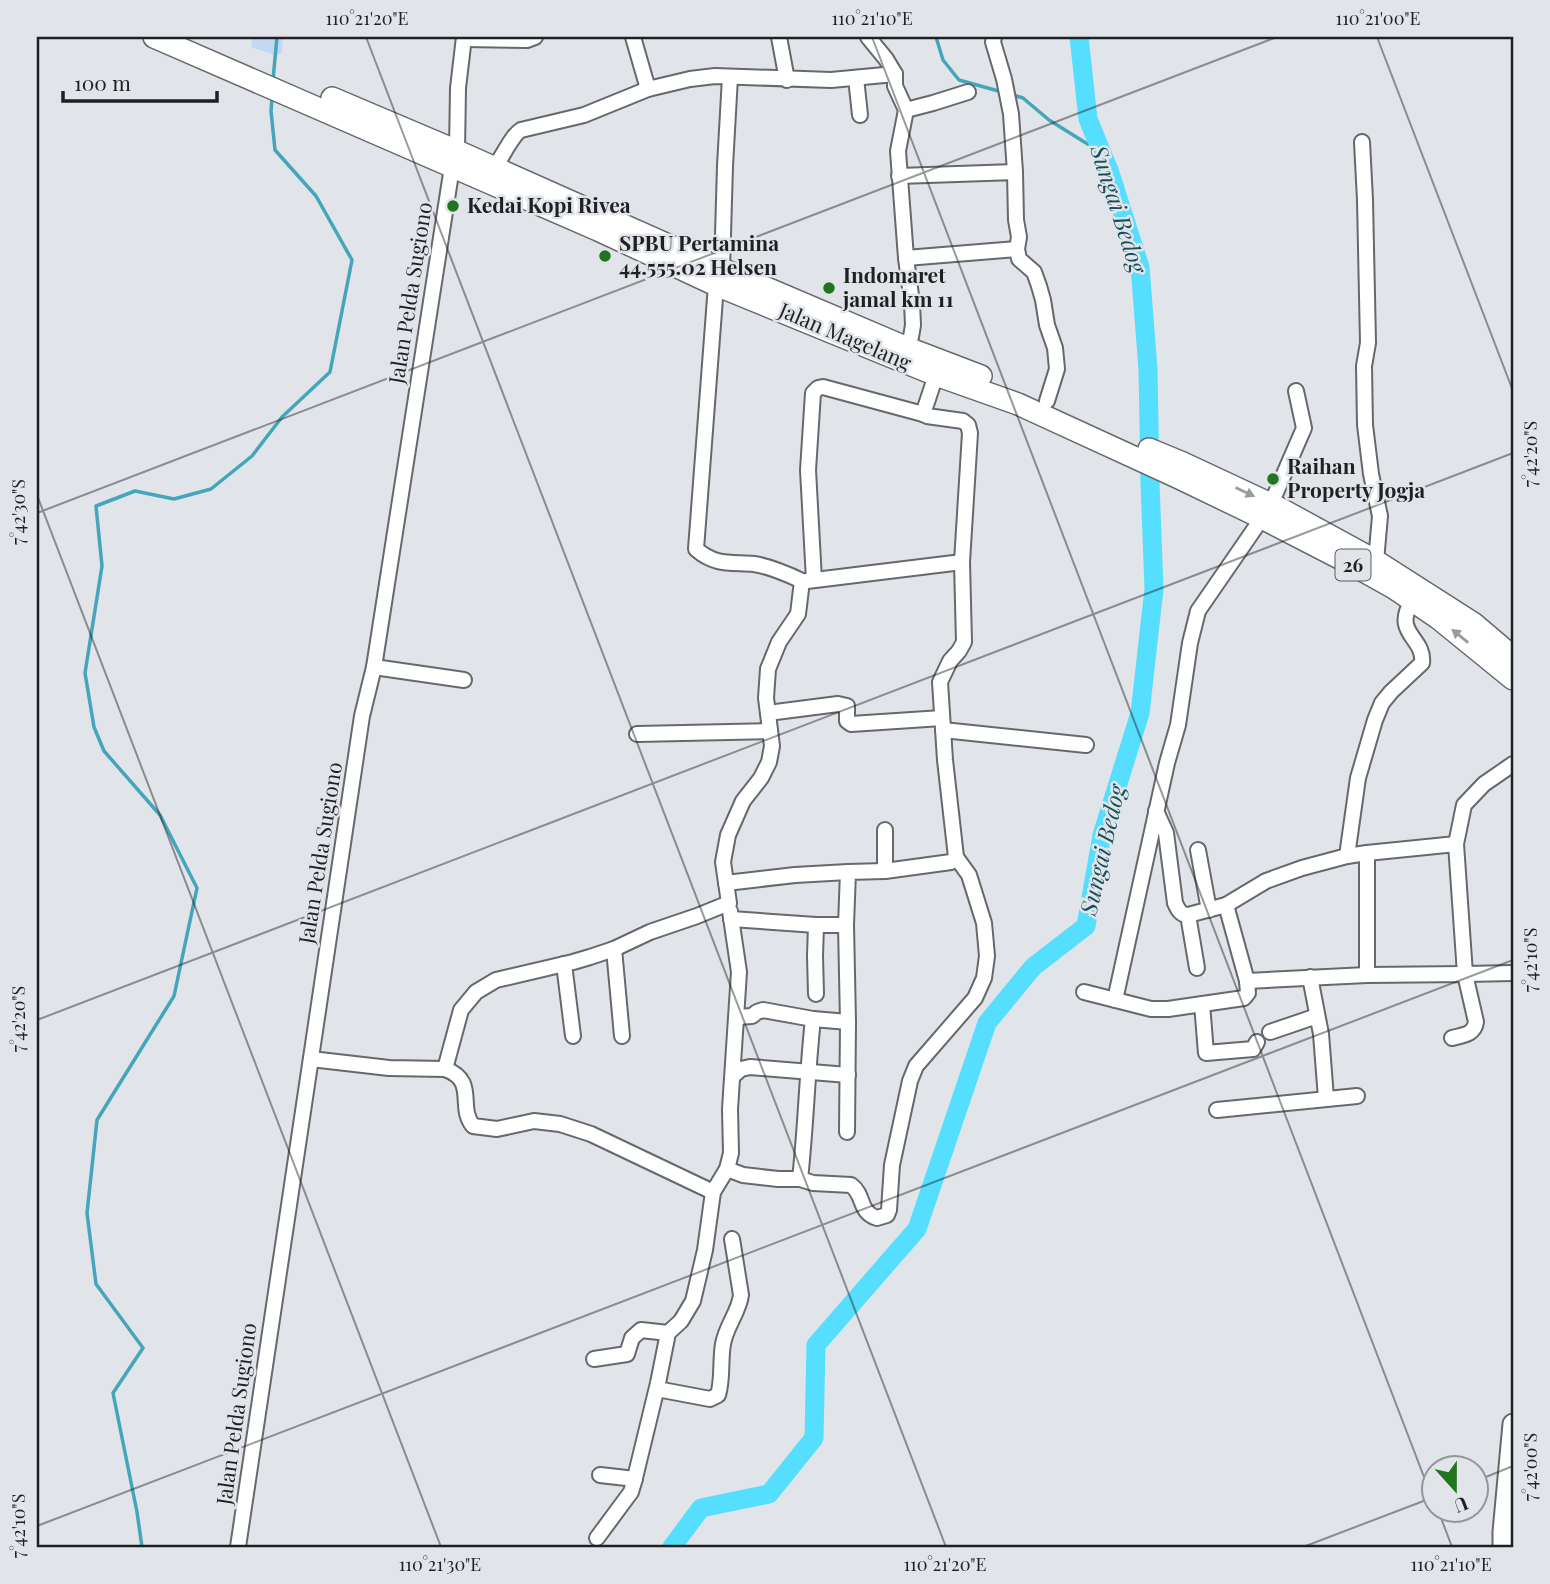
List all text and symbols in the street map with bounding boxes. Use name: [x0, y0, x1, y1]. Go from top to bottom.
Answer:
text: 110°21'20"E: [325, 6, 409, 30]
text: 110°21'10"E: [831, 6, 913, 30]
text: 110°21'00"E: [1335, 6, 1421, 30]
scale bar: [63, 60, 217, 104]
text: 100 m: [74, 68, 131, 96]
water label: Sungai Bedog: [1084, 140, 1155, 278]
place label: Kedai Kopi Rivea: [467, 190, 631, 218]
marker: Kedai Kopi Rivea: [445, 198, 461, 214]
street label: Jalan Pelda Sugiono: [381, 200, 437, 387]
place label: SPBU Pertamina 44.555.02 Helsen: [619, 228, 779, 280]
marker: SPBU Pertamina 44.555.02 Helsen: [597, 248, 613, 264]
place label: Indomaret jamal km 11: [842, 260, 953, 312]
marker: Indomaret jamal km 11: [821, 280, 837, 296]
street label: Jalan Magelang: [774, 294, 916, 376]
text: 7°42'20"S: [1518, 421, 1542, 487]
place label: Raihan Property Jogja: [1287, 451, 1425, 503]
marker: Raihan Property Jogja: [1265, 471, 1281, 487]
text: 7°42'30"S: [6, 479, 30, 545]
one-way arrow: [1235, 486, 1255, 498]
road number: 26: [1336, 550, 1370, 580]
one-way arrow: [1452, 629, 1469, 644]
street label: Jalan Pelda Sugiono: [291, 760, 347, 947]
water label: Sungai Bedog: [1071, 780, 1132, 919]
text: 7°42'10"S: [1518, 928, 1542, 992]
text: 7°42'20"S: [6, 986, 30, 1052]
street label: Jalan Pelda Sugiono: [208, 1321, 262, 1508]
text: 7°42'00"S: [1518, 1433, 1542, 1501]
north arrow: [1420, 1454, 1490, 1524]
text: U: [1451, 1491, 1472, 1520]
text: 7°42'10"S: [6, 1494, 30, 1558]
text: 110°21'30"E: [399, 1552, 481, 1576]
text: 110°21'20"E: [903, 1552, 987, 1576]
text: 110°21'10"E: [1410, 1552, 1492, 1576]

